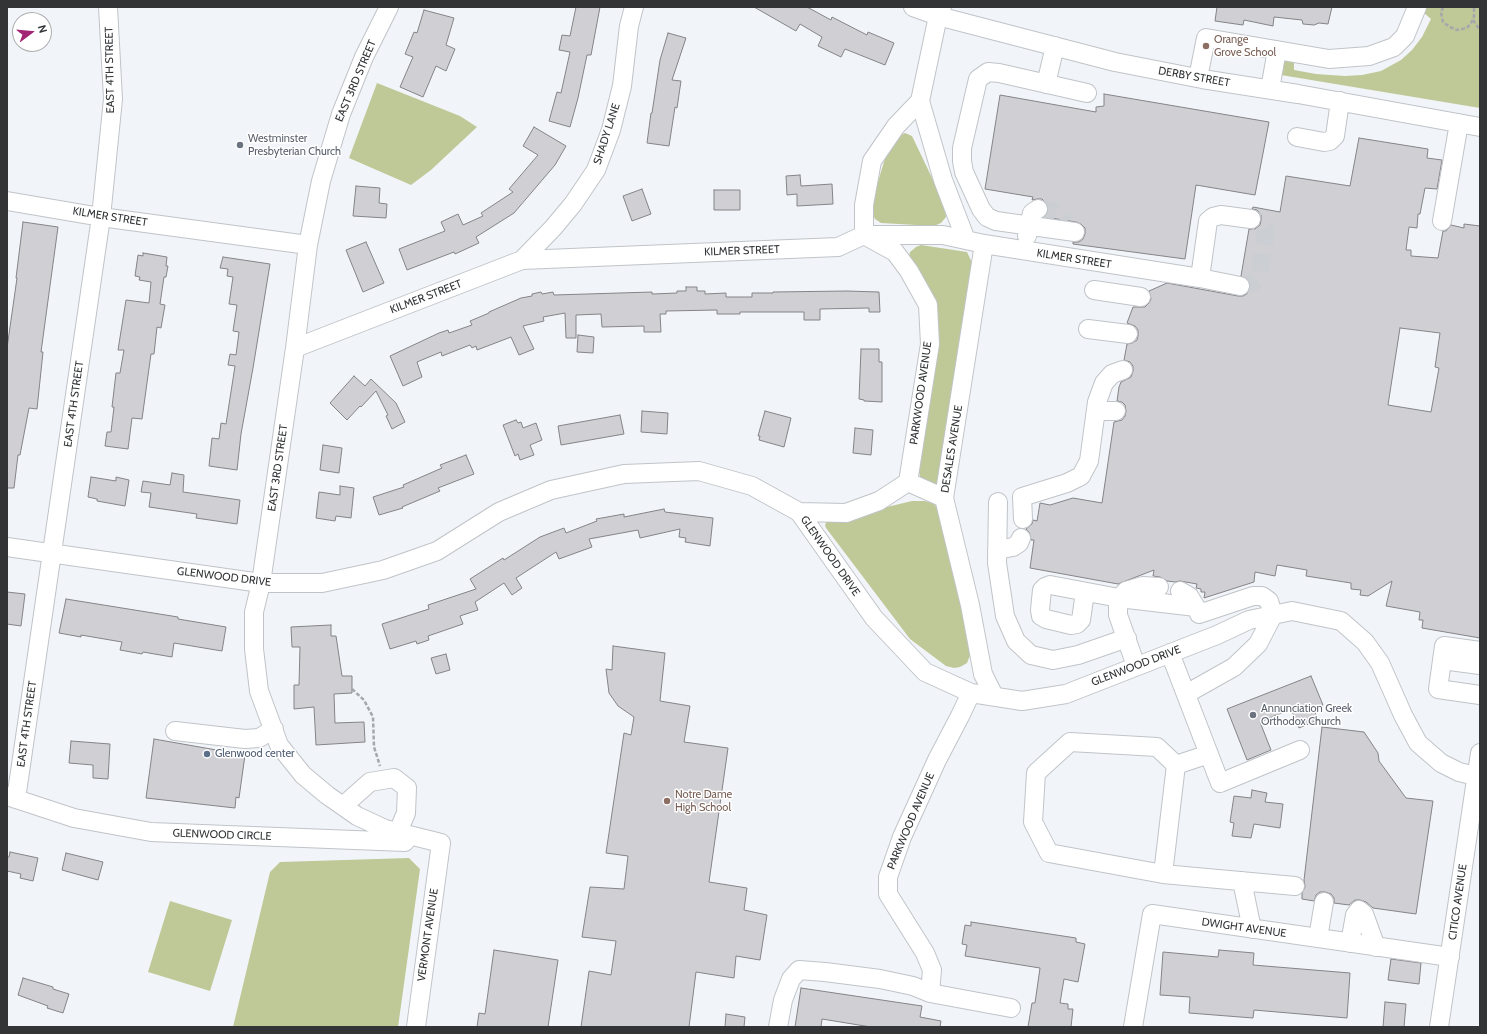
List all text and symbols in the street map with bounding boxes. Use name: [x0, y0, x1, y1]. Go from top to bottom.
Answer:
north arrow: [12, 12, 52, 52]
text: N: [35, 23, 50, 35]
street label: EAST 4TH STREET: [103, 26, 117, 114]
place label: Orange Grove School: [1214, 33, 1276, 59]
street label: EAST 3RD STREET: [333, 38, 379, 124]
marker: Orange Grove School: [1201, 41, 1211, 51]
street label: DERBY STREET: [1157, 64, 1231, 90]
street label: SHADY LANE: [591, 102, 623, 166]
place label: Westminster Presbyterian Church: [248, 132, 341, 158]
marker: Westminster Presbyterian Church: [235, 140, 245, 150]
street label: KILMER STREET: [72, 205, 148, 229]
street label: KILMER STREET: [704, 243, 780, 259]
street label: KILMER STREET: [1036, 247, 1112, 271]
street label: KILMER STREET: [388, 277, 464, 317]
street label: PARKWOOD AVENUE: [907, 341, 935, 445]
street label: EAST 4TH STREET: [61, 360, 87, 448]
street label: DESALES AVENUE: [939, 404, 965, 494]
street label: EAST 3RD STREET: [265, 424, 291, 512]
street label: GLENWOOD DRIVE: [797, 513, 863, 599]
street label: GLENWOOD DRIVE: [176, 565, 272, 589]
street label: GLENWOOD DRIVE: [1089, 643, 1183, 689]
street label: EAST 4TH STREET: [14, 680, 40, 768]
place label: Annunciation Greek Orthodox Church: [1261, 702, 1352, 728]
marker: Annunciation Greek Orthodox Church: [1248, 710, 1258, 720]
place label: Glenwood center: [215, 747, 295, 761]
marker: Glenwood center: [202, 749, 212, 759]
street label: PARKWOOD AVENUE: [885, 771, 937, 871]
place label: Notre Dame High School: [675, 788, 732, 814]
marker: Notre Dame High School: [662, 796, 672, 806]
street label: GLENWOOD CIRCLE: [172, 827, 272, 843]
street label: CITICO AVENUE: [1446, 863, 1470, 941]
street label: VERMONT AVENUE: [415, 888, 441, 982]
street label: DWIGHT AVENUE: [1201, 916, 1287, 940]

